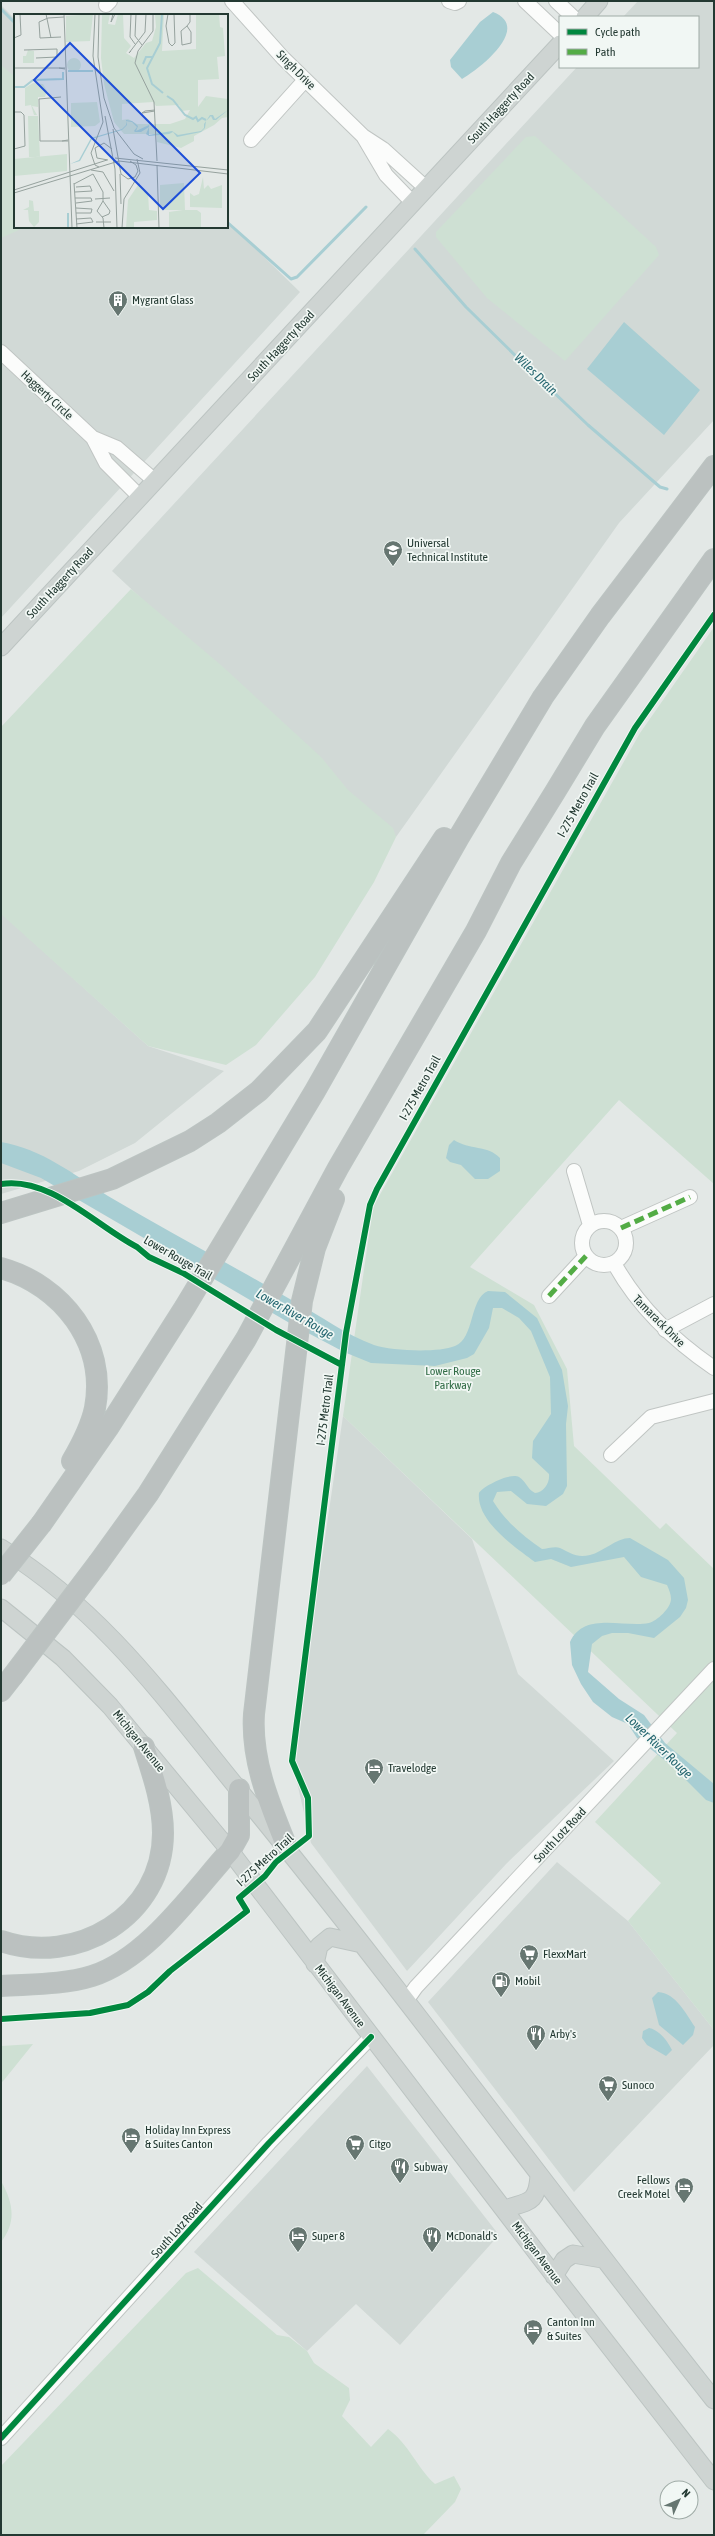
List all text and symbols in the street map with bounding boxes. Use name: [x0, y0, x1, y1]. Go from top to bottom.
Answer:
inset map: [14, 14, 228, 228]
legend: [559, 16, 699, 68]
text: Cycle path: [595, 25, 640, 39]
text: Path: [595, 45, 616, 59]
street label: Singh Drive: [274, 48, 318, 92]
street label: South Haggerty Road: [465, 70, 537, 146]
building icon: Mygrant Glass: [107, 289, 129, 317]
place label: Mygrant Glass: [132, 293, 194, 307]
street label: South Haggerty Road: [245, 308, 317, 384]
water label: Wiles Drain: [511, 350, 561, 399]
street label: Haggerty Circle: [18, 367, 76, 423]
place label: Universal Technical Institute: [407, 536, 488, 564]
school or university icon: Universal Technical Institute: [382, 539, 404, 567]
street label: South Haggerty Road: [24, 545, 96, 621]
street label: I-275 Metro Trail: [554, 770, 602, 840]
street label: I-275 Metro Trail: [396, 1053, 444, 1123]
street label: Lower Rouge Trail: [141, 1233, 215, 1284]
water label: Lower River Rouge: [254, 1286, 337, 1342]
street label: Tamarack Drive: [630, 1292, 688, 1350]
park label: Lower Rouge Parkway: [425, 1364, 481, 1392]
street label: I-275 Metro Trail: [314, 1373, 336, 1446]
street label: Michigan Avenue: [110, 1707, 168, 1775]
water label: Lower River Rouge: [622, 1710, 696, 1782]
hotel icon: Travelodge: [363, 1757, 385, 1785]
place label: Travelodge: [388, 1761, 436, 1775]
street label: South Lotz Road: [531, 1805, 589, 1865]
street label: I-275 Metro Trail: [234, 1830, 297, 1889]
supermarket icon: FlexxMart: [518, 1943, 540, 1971]
place label: FlexxMart: [543, 1947, 587, 1961]
street label: Michigan Avenue: [312, 1962, 368, 2030]
fuel station icon: Mobil: [490, 1970, 512, 1998]
place label: Mobil: [515, 1974, 541, 1988]
restaurant icon: Arby's: [525, 2023, 547, 2051]
place label: Arby's: [550, 2027, 576, 2041]
supermarket icon: Sunoco: [597, 2074, 619, 2102]
place label: Sunoco: [622, 2078, 655, 2092]
place label: Holiday Inn Express & Suites Canton: [145, 2123, 231, 2151]
hotel icon: Holiday Inn Express & Suites Canton: [120, 2126, 142, 2154]
supermarket icon: Citgo: [344, 2133, 366, 2161]
place label: Citgo: [369, 2137, 392, 2151]
restaurant icon: Subway: [389, 2156, 411, 2184]
place label: Subway: [414, 2160, 448, 2174]
place label: Fellows Creek Motel: [618, 2173, 671, 2201]
hotel icon: Fellows Creek Motel: [673, 2176, 695, 2204]
street label: South Lotz Road: [148, 2199, 206, 2261]
street label: Michigan Avenue: [509, 2219, 565, 2287]
hotel icon: Super 8: [287, 2225, 309, 2253]
restaurant icon: McDonald's: [421, 2225, 443, 2253]
place label: Super 8: [312, 2229, 345, 2243]
place label: McDonald's: [446, 2229, 497, 2243]
place label: Canton Inn & Suites: [547, 2315, 595, 2343]
hotel icon: Canton Inn & Suites: [522, 2318, 544, 2346]
north arrow: [659, 2480, 699, 2520]
text: N: [680, 2486, 693, 2499]

